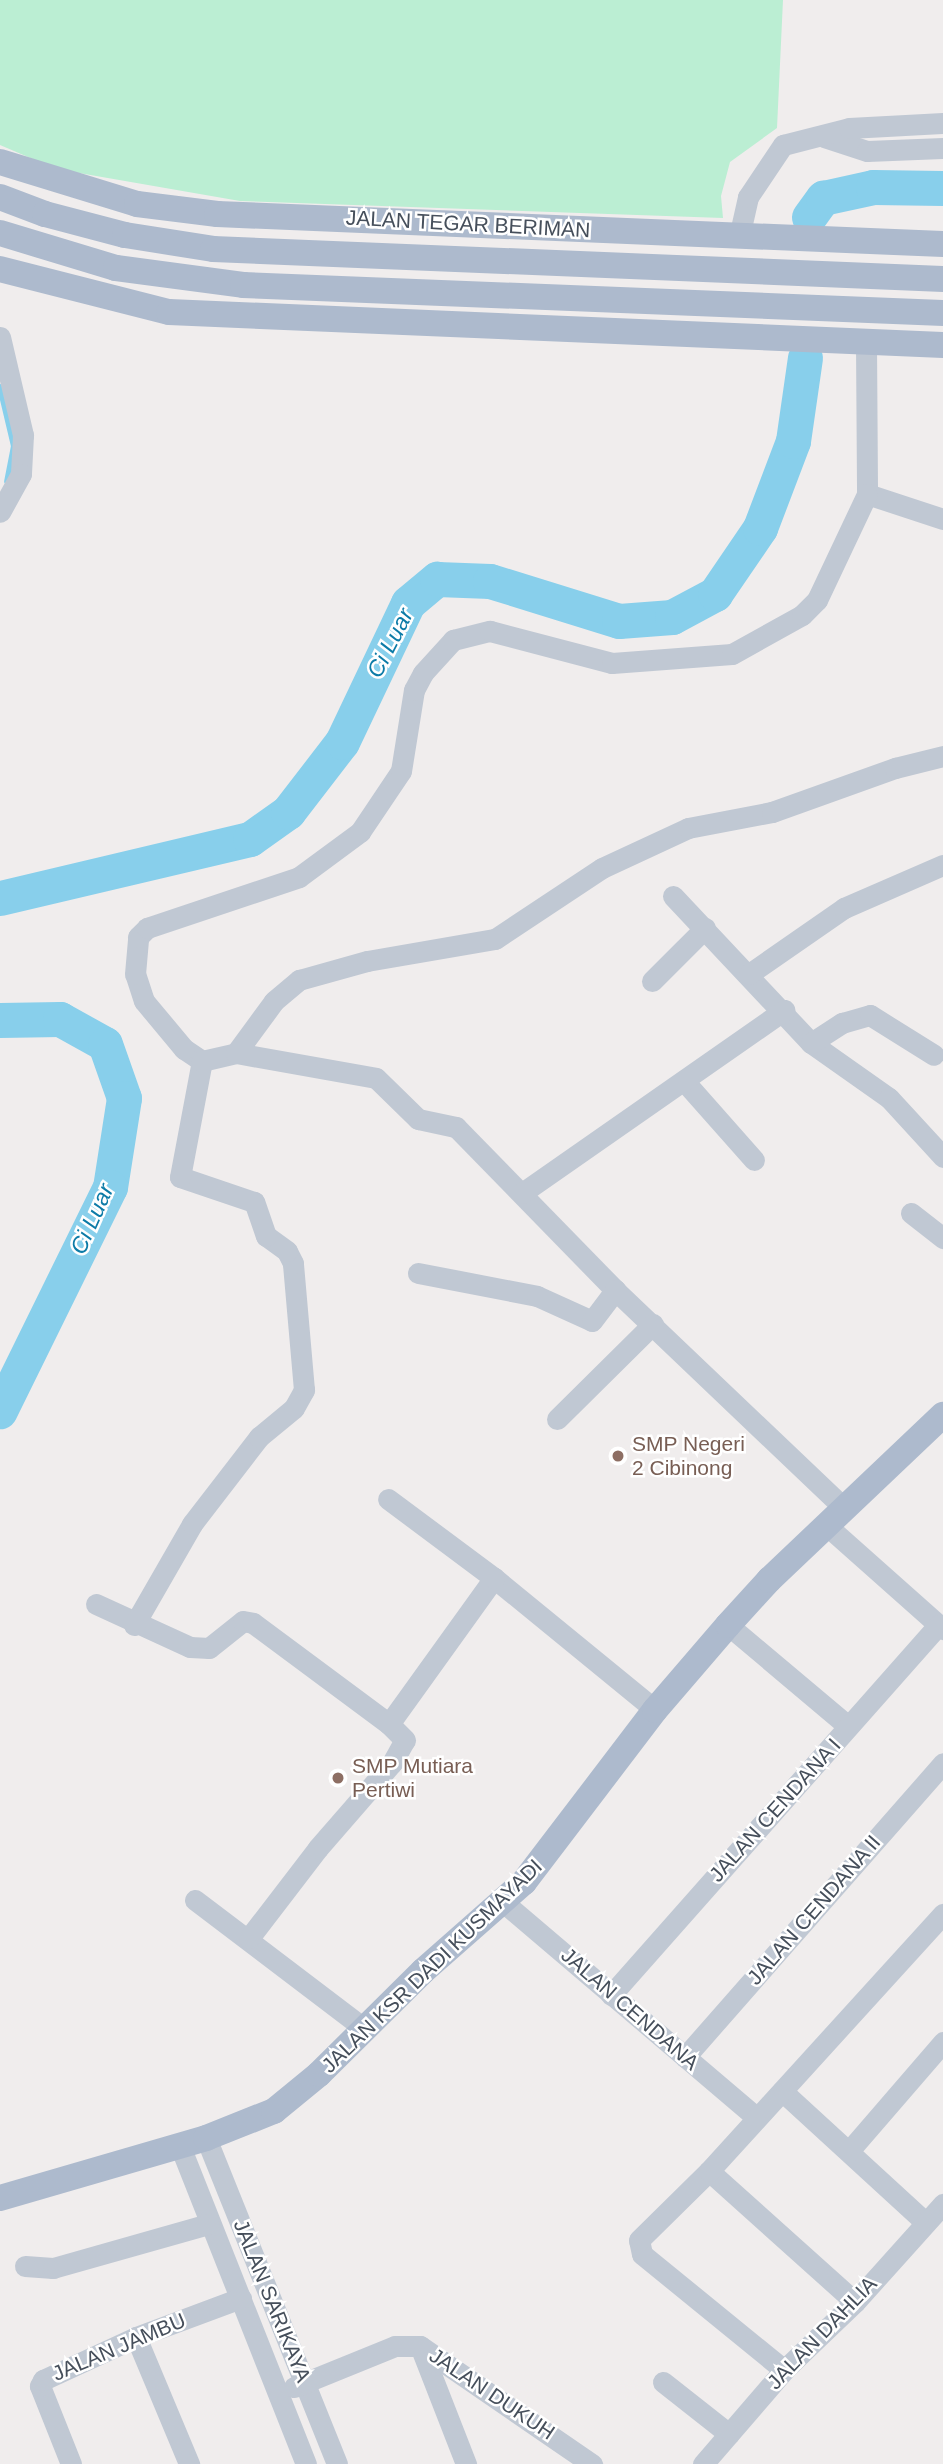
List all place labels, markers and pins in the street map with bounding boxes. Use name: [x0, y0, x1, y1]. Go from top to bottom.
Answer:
place label: SMP Negeri 2 Cibinong: [632, 1431, 745, 1481]
marker: SMP Negeri 2 Cibinong: [610, 1448, 626, 1464]
place label: SMP Mutiara Pertiwi: [352, 1753, 473, 1803]
marker: SMP Mutiara Pertiwi: [330, 1770, 346, 1786]

